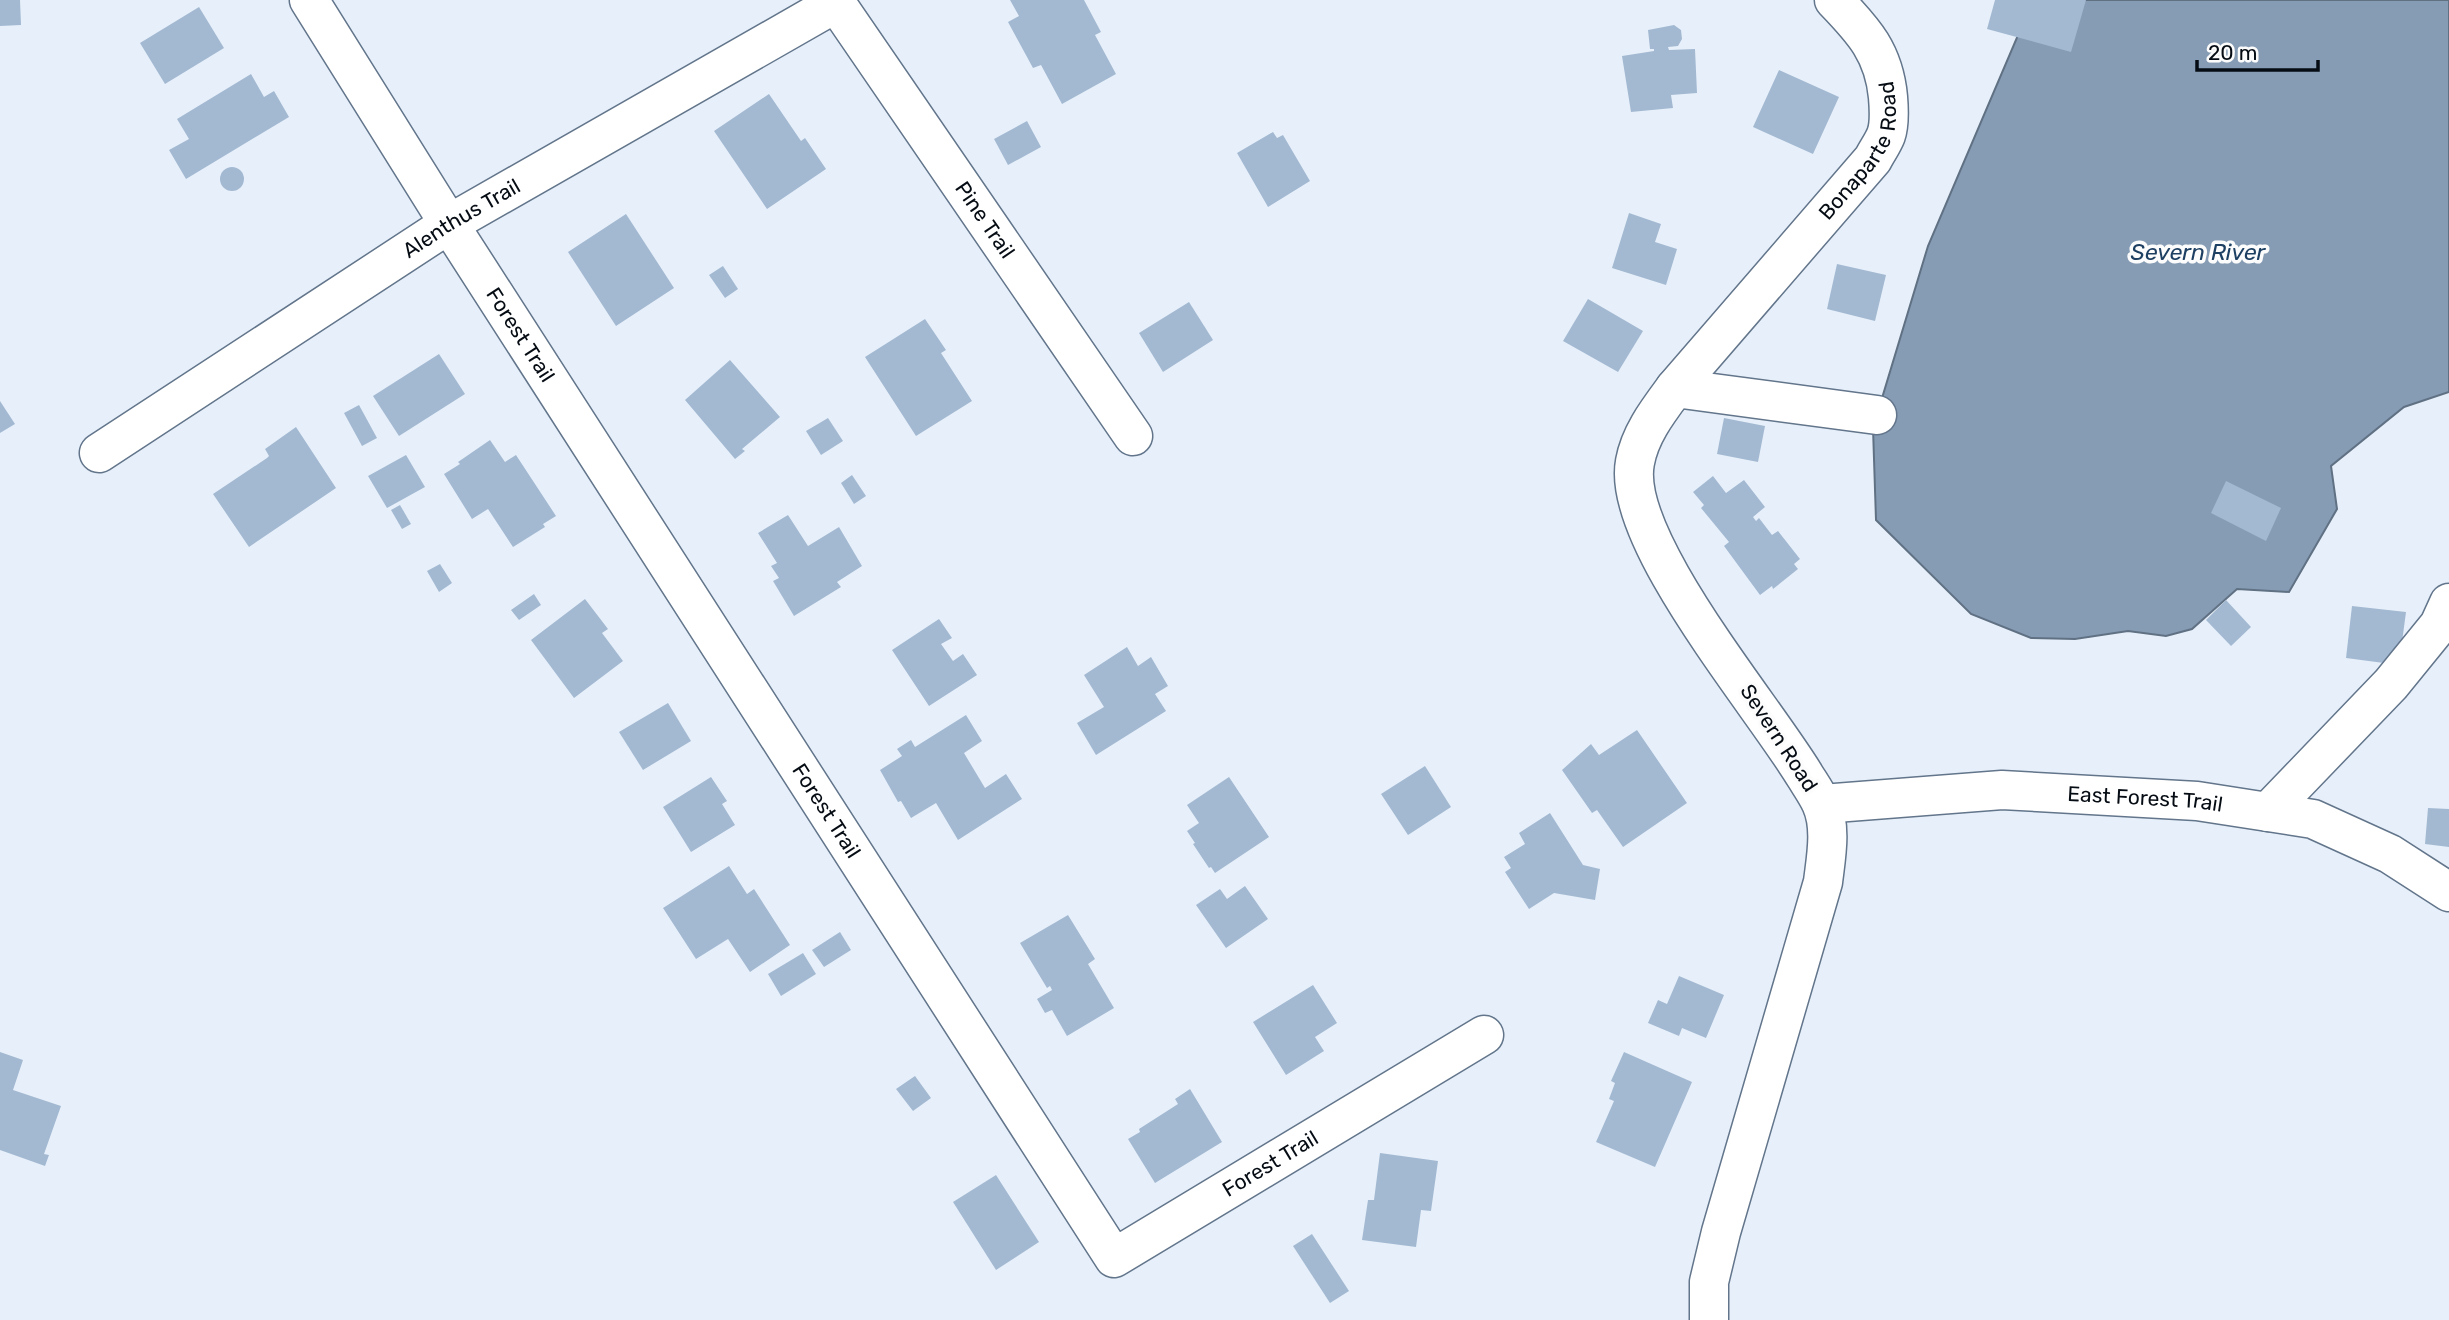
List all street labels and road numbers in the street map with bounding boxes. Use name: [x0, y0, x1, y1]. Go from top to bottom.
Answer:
street label: Bonaparte Road: [1813, 80, 1901, 225]
street label: Alenthus Trail: [398, 173, 524, 263]
street label: Pine Trail: [950, 176, 1020, 263]
street label: Forest Trail: [481, 283, 560, 386]
street label: Severn Road: [1735, 679, 1823, 796]
street label: Forest Trail: [787, 759, 866, 863]
street label: East Forest Trail: [2067, 781, 2225, 817]
street label: Forest Trail: [1218, 1125, 1322, 1202]

